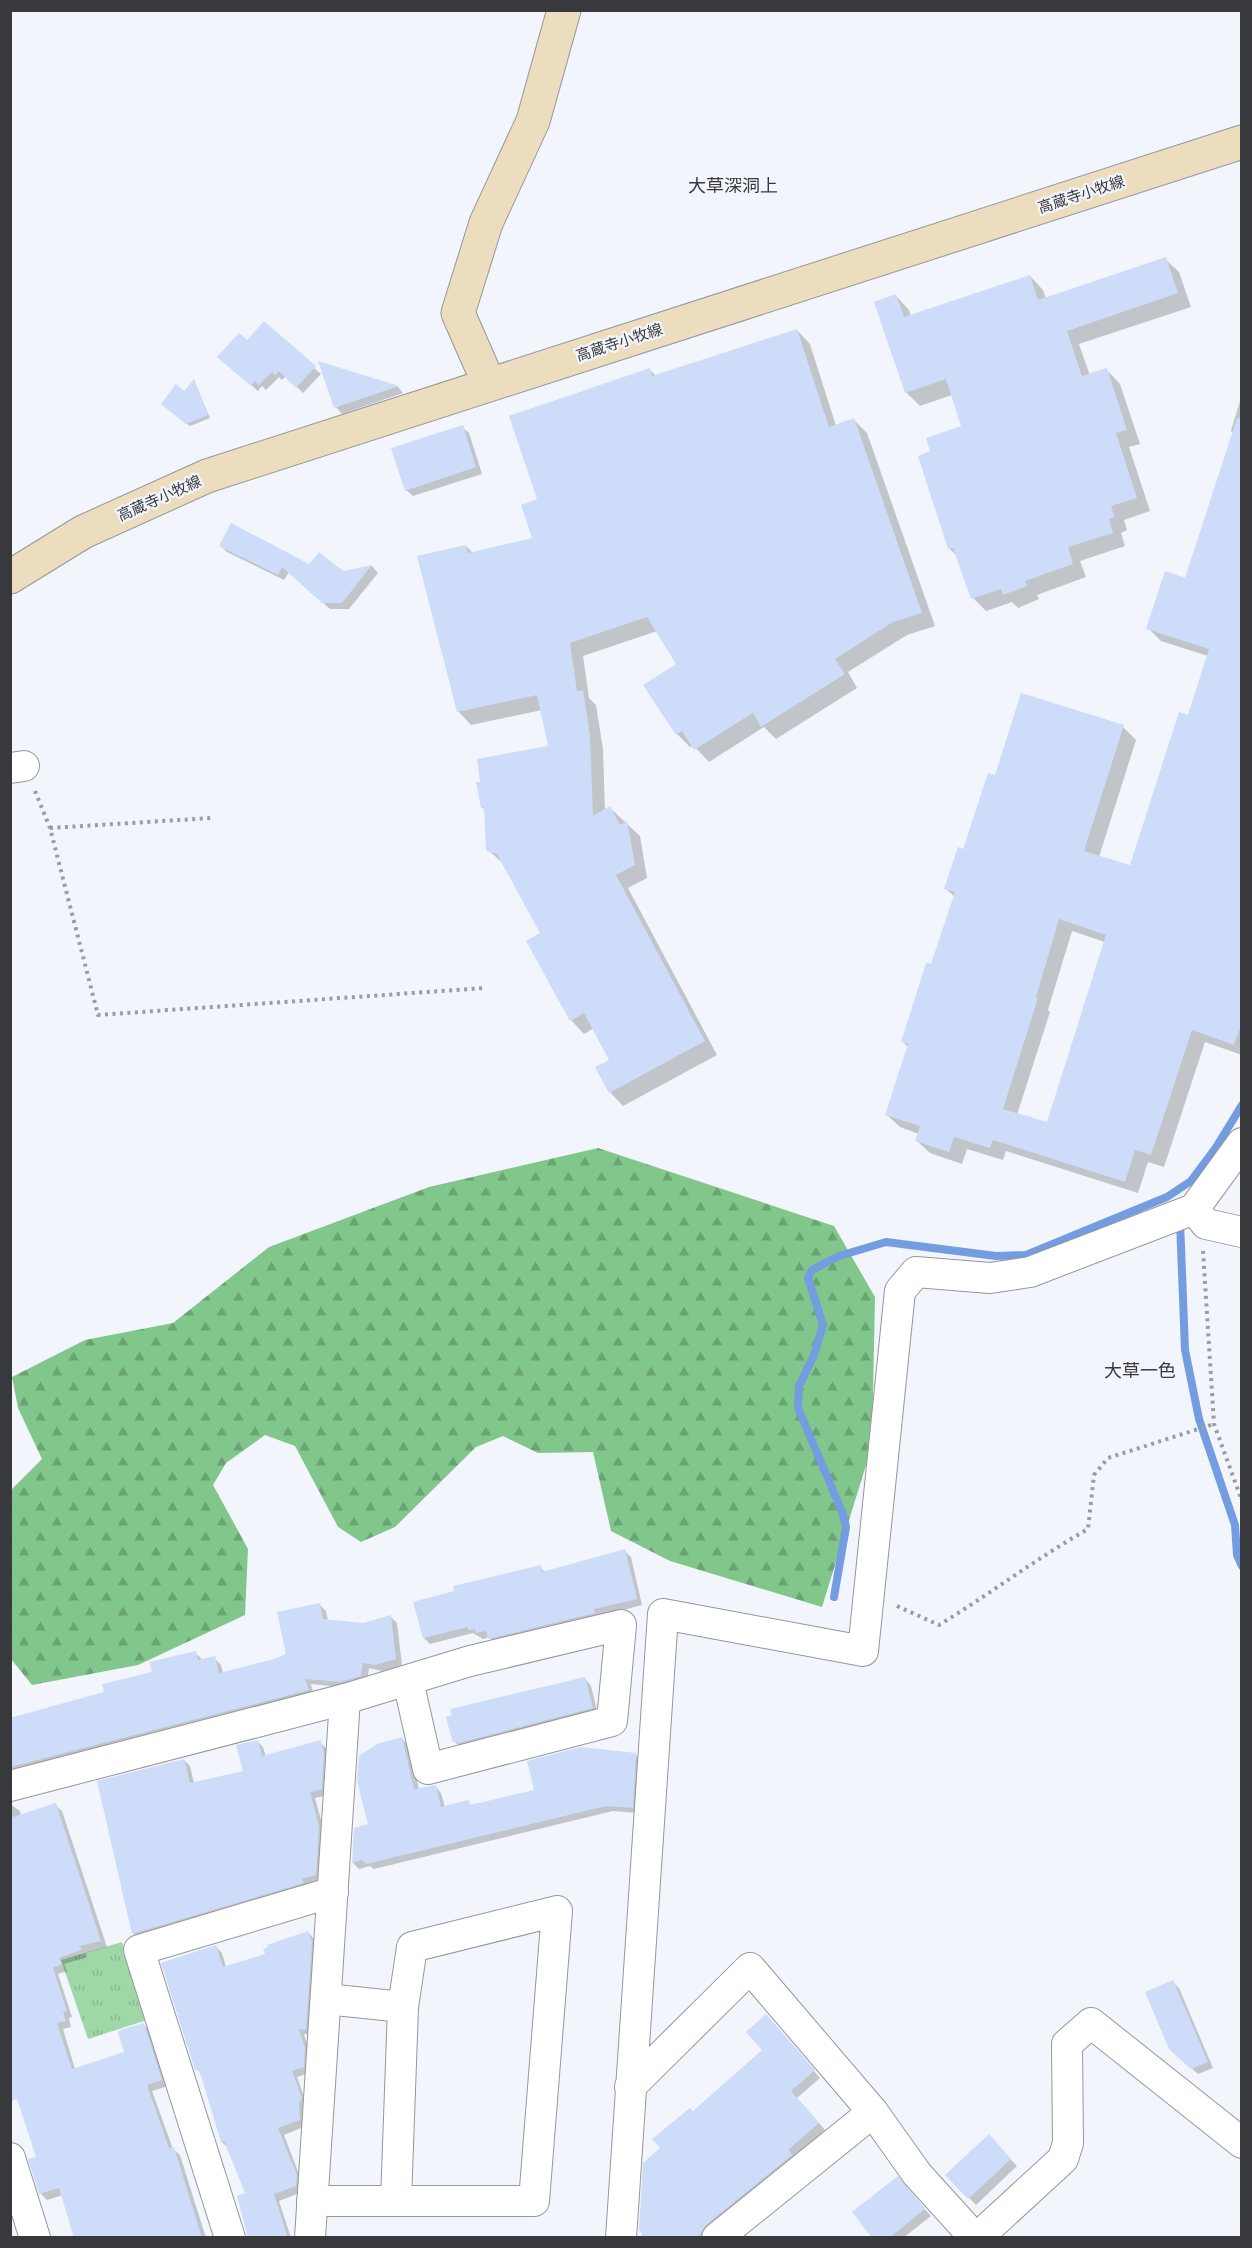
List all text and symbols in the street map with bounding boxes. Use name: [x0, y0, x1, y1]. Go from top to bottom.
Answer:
street label: 高蔵寺小牧線: [1035, 170, 1127, 218]
district label: 大草深洞上: [688, 173, 778, 198]
street label: 高蔵寺小牧線: [573, 318, 665, 366]
street label: 高蔵寺小牧線: [114, 470, 204, 526]
district label: 大草一色: [1104, 1358, 1176, 1383]

